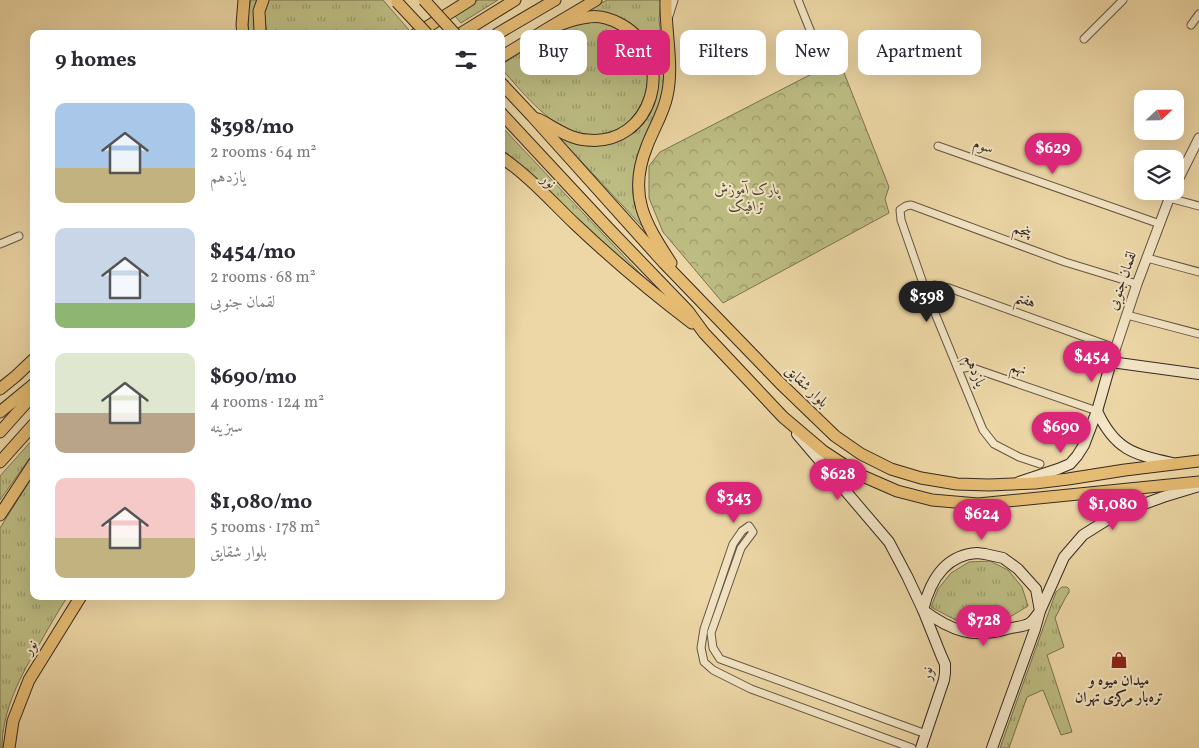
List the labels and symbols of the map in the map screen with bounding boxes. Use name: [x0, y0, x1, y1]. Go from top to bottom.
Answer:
north arrow: [1134, 90, 1184, 140]
pin: $629: [1023, 132, 1083, 175]
street label: سوم: [970, 134, 996, 161]
street label: نور: [534, 168, 560, 195]
park label: پارک آموزش ترافیک: [714, 180, 781, 218]
street label: پنجم: [1009, 218, 1036, 246]
street label: لقمان جنوبی: [1103, 249, 1143, 313]
pin: $398: [897, 280, 957, 323]
street label: هفتم: [1011, 288, 1038, 317]
pin: $454: [1062, 340, 1122, 383]
street label: یازدهم: [956, 351, 990, 392]
street label: نهم: [1006, 357, 1029, 383]
street label: بلوار شقایق: [780, 361, 833, 413]
pin: $690: [1031, 412, 1091, 454]
pin: $628: [808, 458, 868, 501]
pin: $343: [704, 482, 764, 524]
pin: $1,080: [1072, 488, 1154, 531]
pin: $624: [952, 498, 1012, 541]
pin: $728: [954, 604, 1014, 647]
street label: نور: [17, 636, 44, 661]
shop icon: میدان میوه و تره‌بار مرکزی تهران: [1109, 650, 1129, 670]
street label: نور: [917, 666, 939, 684]
place label: میدان میوه و تره‌بار مرکزی تهران: [1075, 671, 1163, 709]

